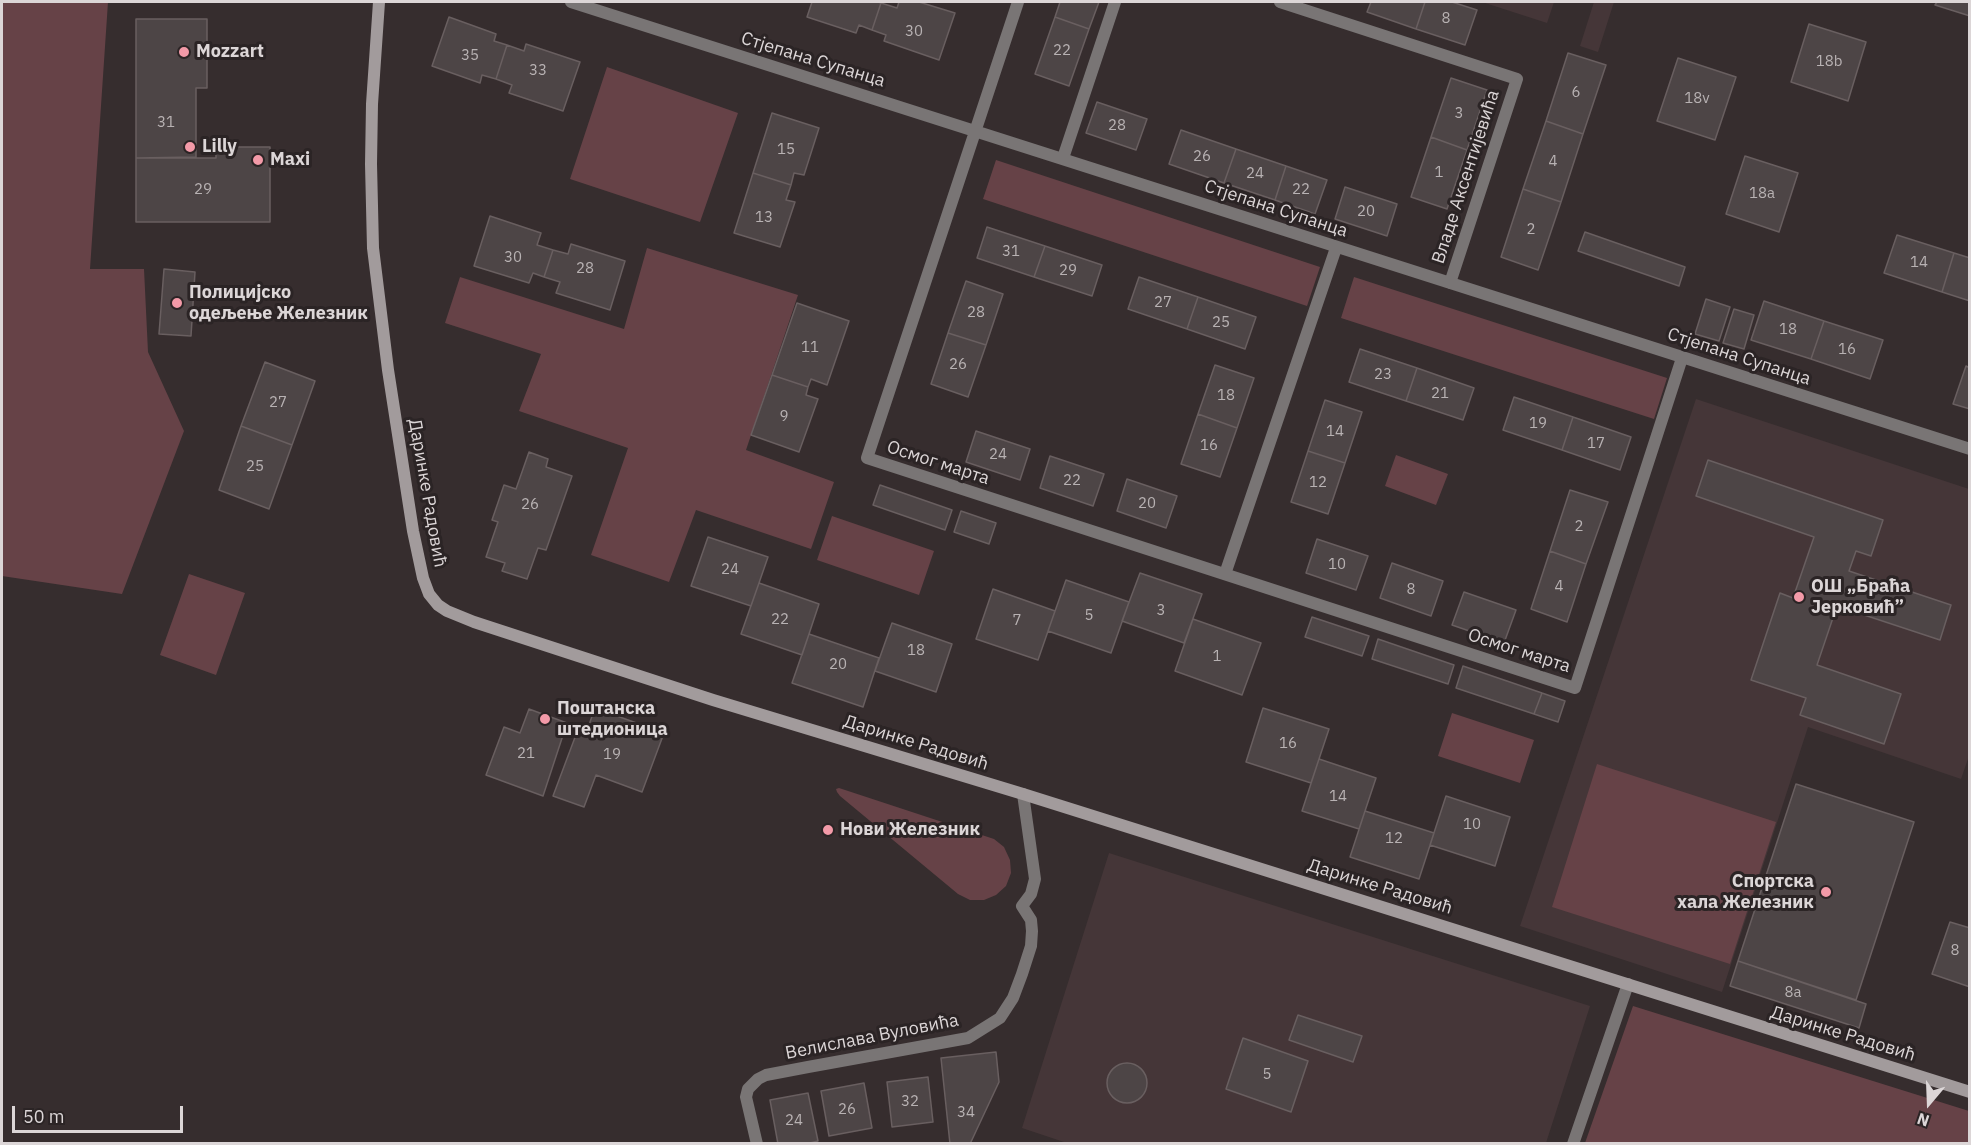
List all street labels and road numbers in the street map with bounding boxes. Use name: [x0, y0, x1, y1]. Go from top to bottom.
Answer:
street label: Стјепана Супанца: [738, 28, 888, 92]
street label: Владе Аксентијевића: [1428, 87, 1504, 267]
street label: Стјепана Супанца: [1202, 176, 1350, 242]
street label: Стјепана Супанца: [1665, 324, 1813, 390]
street label: Даринке Радовић: [403, 417, 451, 569]
street label: Осмог марта: [884, 436, 992, 490]
street label: Осмог марта: [1465, 624, 1573, 678]
street label: Даринке Радовић: [841, 711, 991, 775]
street label: Даринке Радовић: [1305, 855, 1455, 919]
street label: Даринке Радовић: [1768, 1002, 1918, 1066]
street label: Велислава Вуловића: [784, 1010, 960, 1064]

